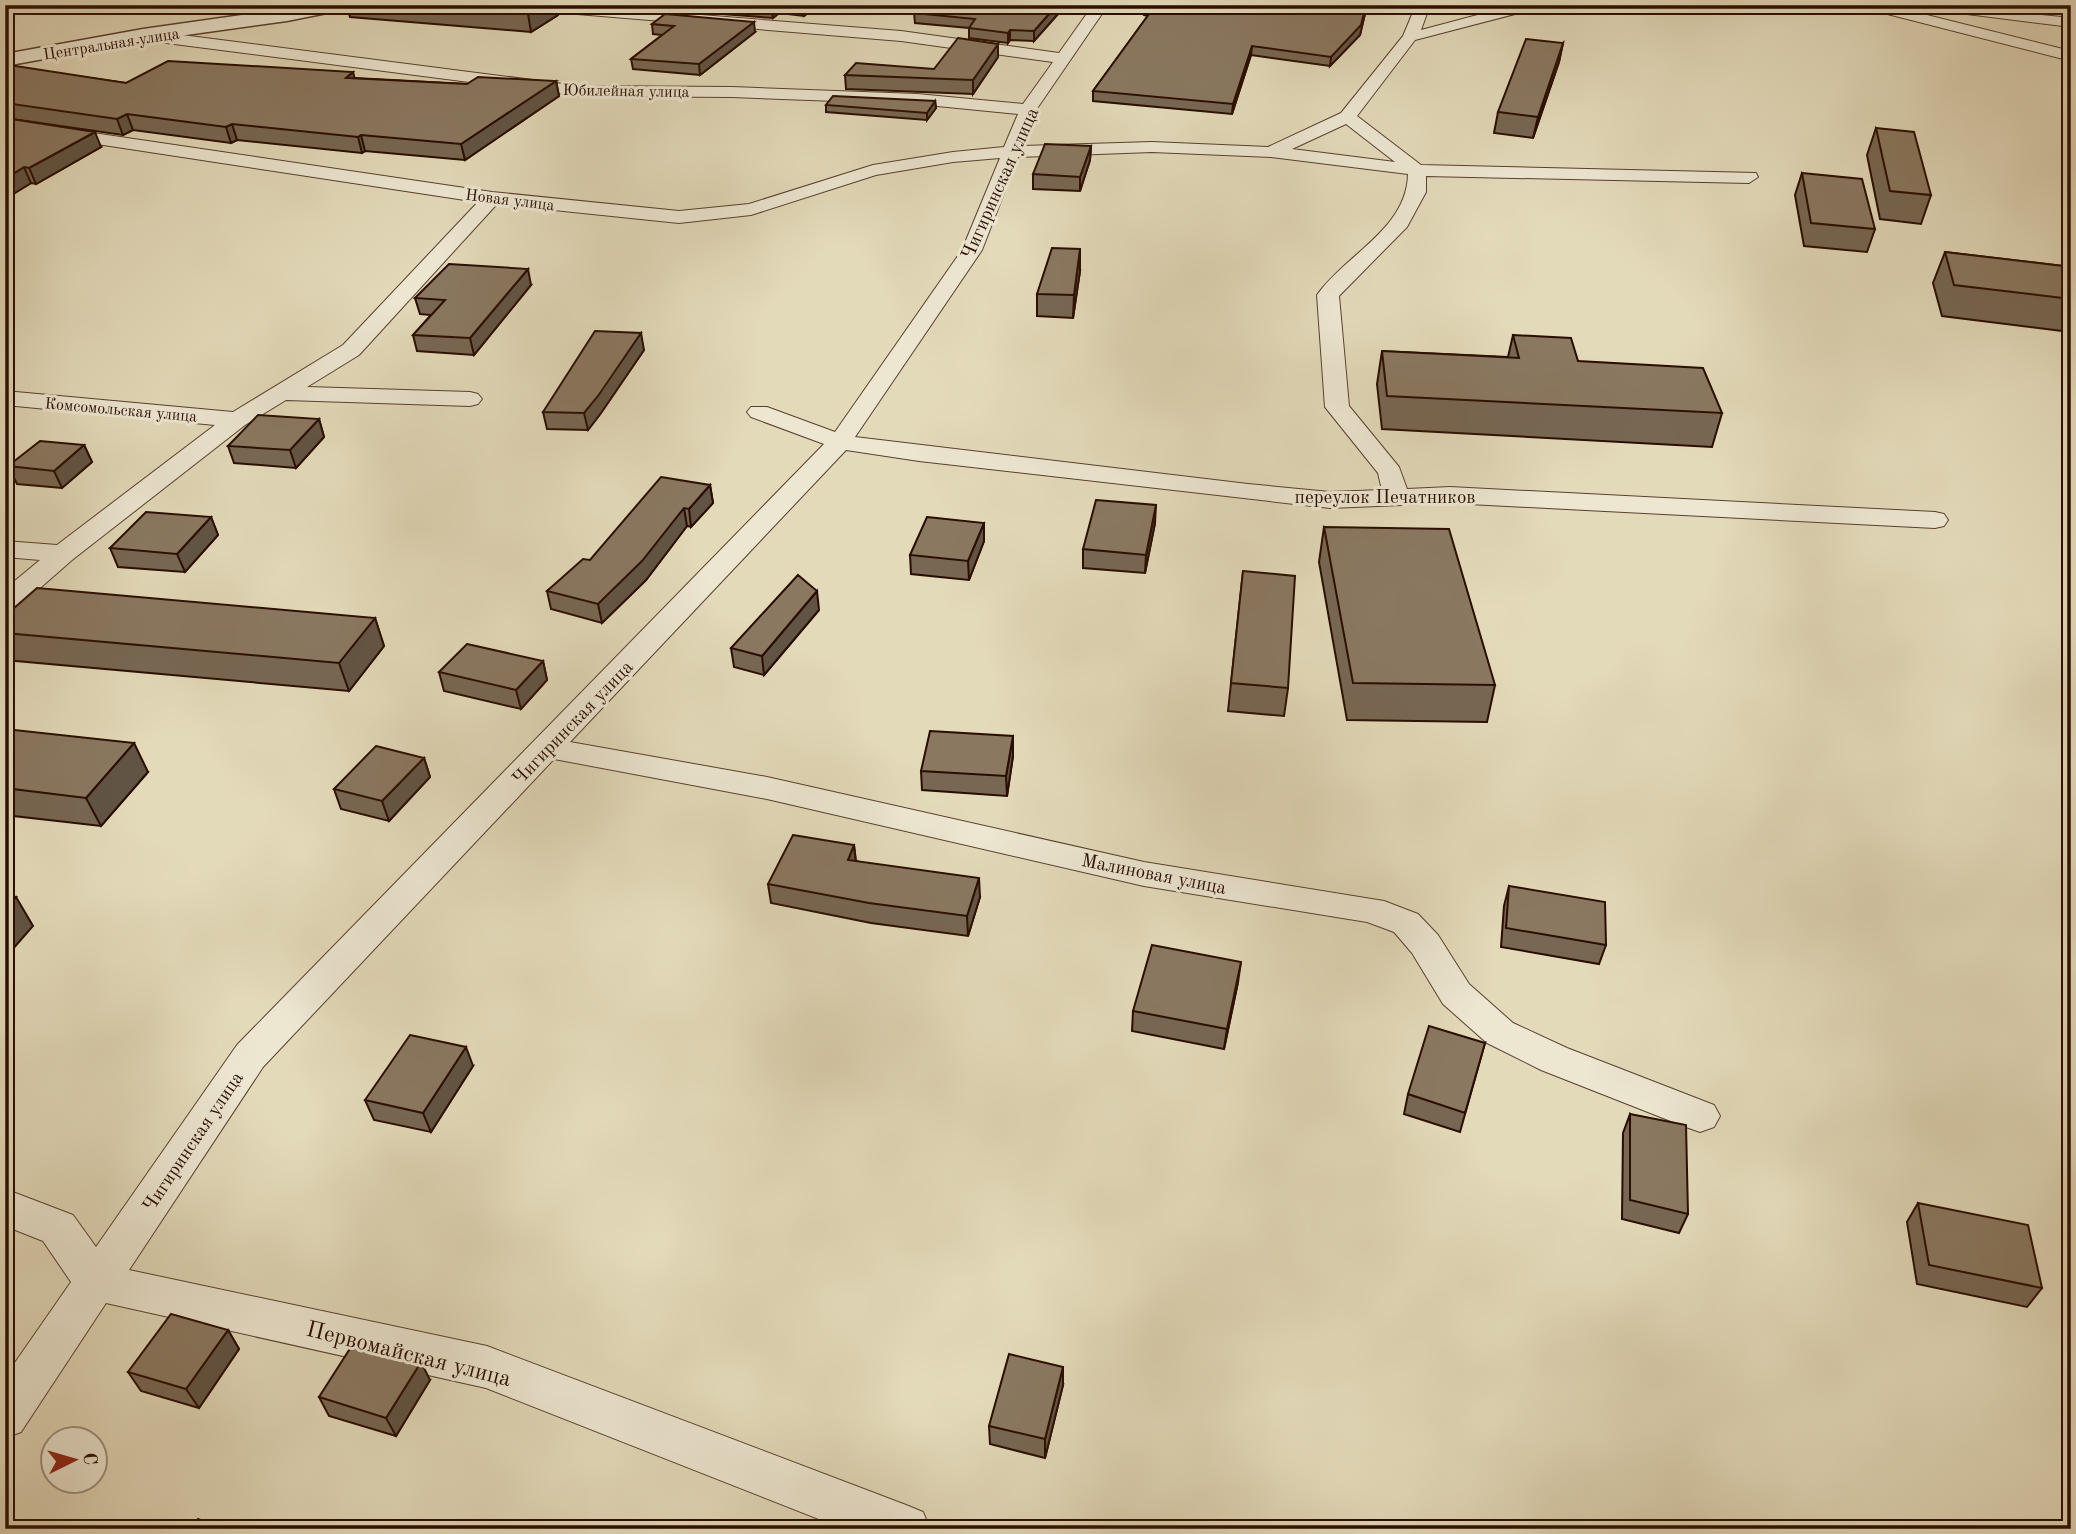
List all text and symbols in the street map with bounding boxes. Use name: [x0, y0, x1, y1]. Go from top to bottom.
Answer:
street label: Центральная улица: [42, 26, 181, 64]
street label: Юбилейная улица: [562, 83, 690, 101]
street label: Чигиринская улица: [959, 105, 1044, 263]
street label: Новая улица: [464, 188, 555, 214]
street label: Комсомольская улица: [44, 396, 198, 426]
street label: переулок Печатников: [1295, 489, 1475, 508]
street label: Чигиринская улица: [510, 658, 638, 789]
street label: Малиновая улица: [1079, 852, 1228, 899]
street label: Чигиринская улица: [140, 1069, 248, 1216]
street label: Первомайская улица: [304, 1318, 513, 1391]
north arrow: [38, 1426, 108, 1496]
text: С: [78, 1452, 98, 1466]

